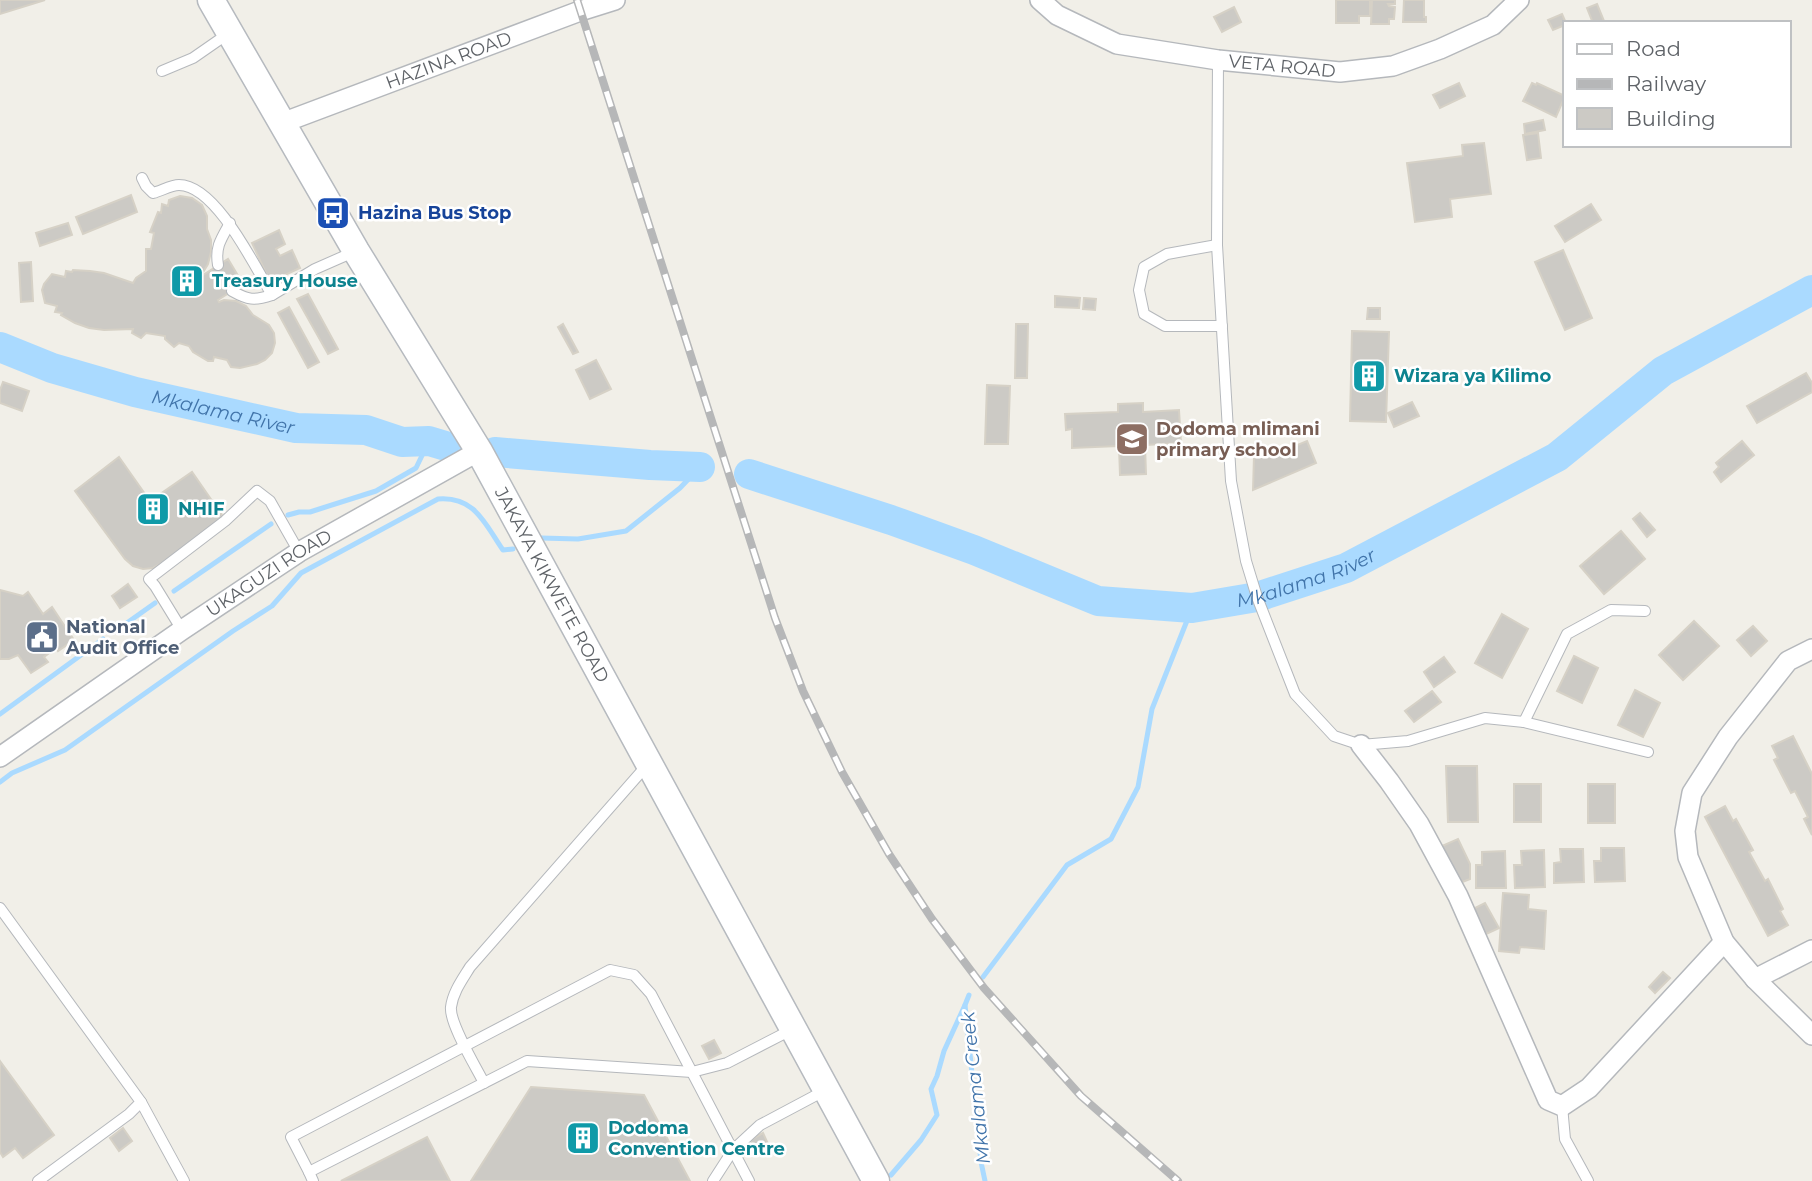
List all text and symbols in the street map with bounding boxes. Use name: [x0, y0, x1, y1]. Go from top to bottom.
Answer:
legend: [1563, 21, 1791, 147]
street label: HAZINA ROAD: [383, 27, 515, 94]
text: Road: [1626, 36, 1681, 61]
street label: VETA ROAD: [1228, 50, 1337, 83]
text: Railway: [1626, 71, 1707, 96]
text: Building: [1626, 106, 1716, 131]
bus stop icon: Hazina Bus Stop: [314, 194, 352, 232]
place label: Hazina Bus Stop: [358, 202, 512, 224]
building icon: Treasury House: [168, 262, 206, 300]
place label: Treasury House: [212, 270, 358, 292]
building icon: Wizara ya Kilimo: [1350, 357, 1388, 395]
place label: Wizara ya Kilimo: [1394, 365, 1551, 387]
water label: Mkalama River: [149, 385, 297, 439]
place label: Dodoma mlimani primary school: [1156, 418, 1320, 461]
school or university icon: Dodoma mlimani primary school: [1113, 420, 1151, 458]
street label: JAKAYA KIKWETE ROAD: [489, 482, 614, 686]
building icon: NHIF: [134, 490, 172, 528]
place label: NHIF: [178, 498, 225, 520]
street label: UKAGUZI ROAD: [202, 525, 336, 622]
water label: Mkalama River: [1235, 543, 1380, 612]
place label: National Audit Office: [65, 616, 179, 659]
public building icon: National Audit Office: [23, 618, 61, 656]
water label: Mkalama Creek: [956, 1010, 995, 1165]
place label: Dodoma Convention Centre: [608, 1117, 785, 1160]
building icon: Dodoma Convention Centre: [564, 1119, 602, 1157]

